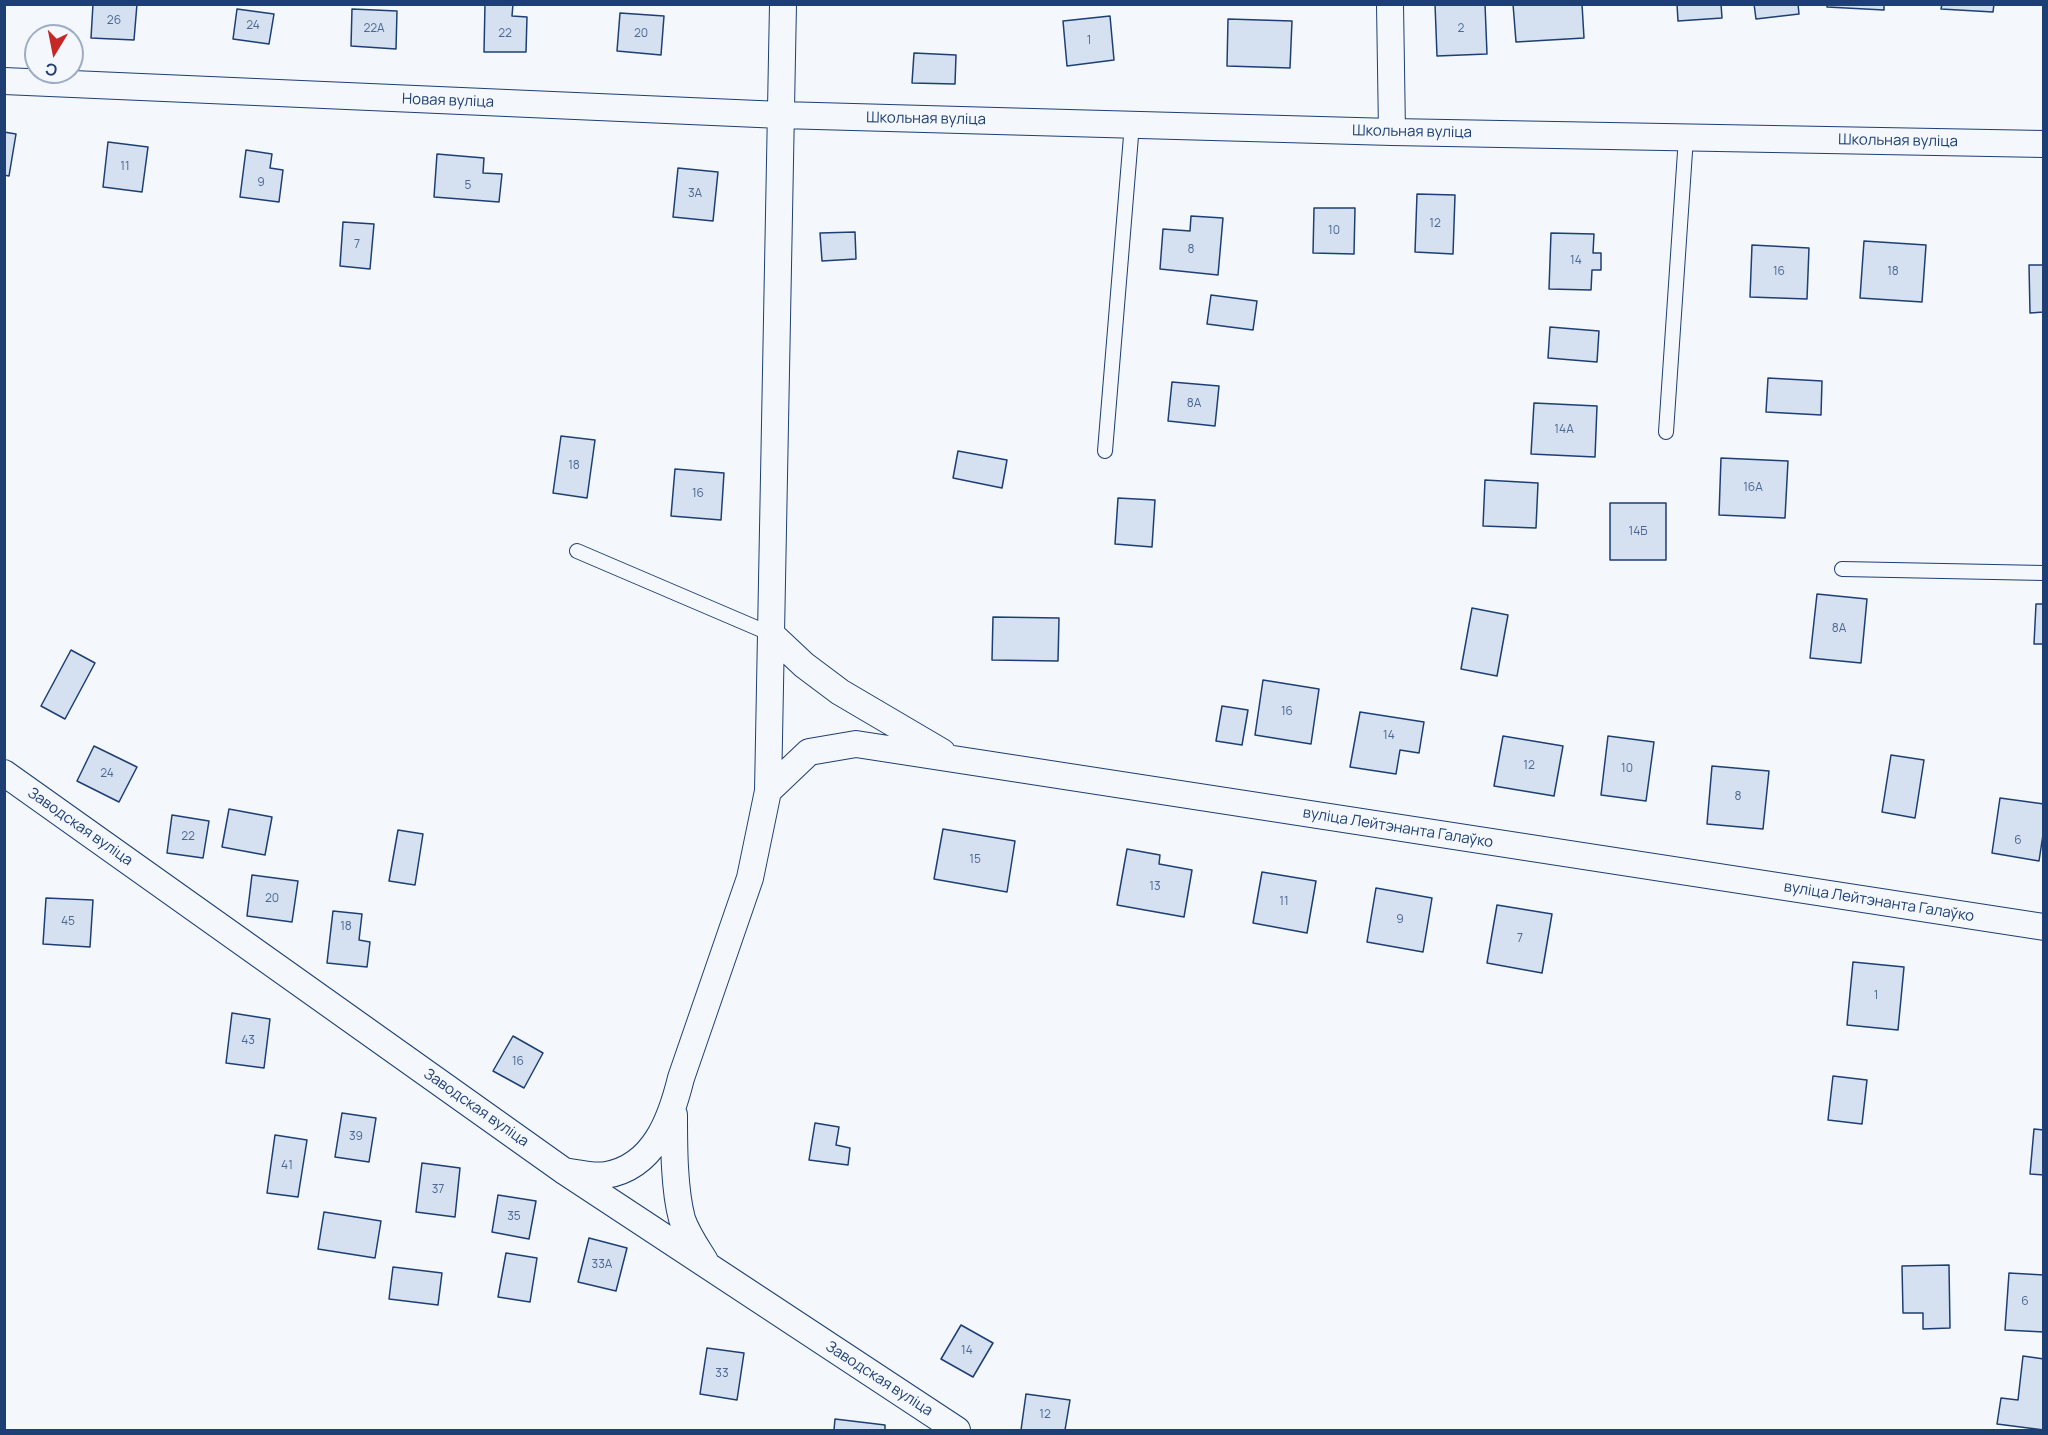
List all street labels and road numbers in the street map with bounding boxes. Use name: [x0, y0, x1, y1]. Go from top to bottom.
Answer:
street label: Новая вуліца: [402, 90, 494, 112]
street label: Школьная вуліца: [866, 109, 986, 129]
street label: Школьная вуліца: [1352, 122, 1472, 142]
street label: Школьная вуліца: [1838, 131, 1958, 151]
street label: Заводская вуліца: [24, 784, 136, 870]
street label: вуліца Лейтэнанта Галаўко: [1302, 804, 1494, 852]
street label: вуліца Лейтэнанта Галаўко: [1783, 878, 1975, 926]
street label: Заводская вуліца: [420, 1065, 532, 1151]
street label: Заводская вуліца: [822, 1338, 936, 1420]

